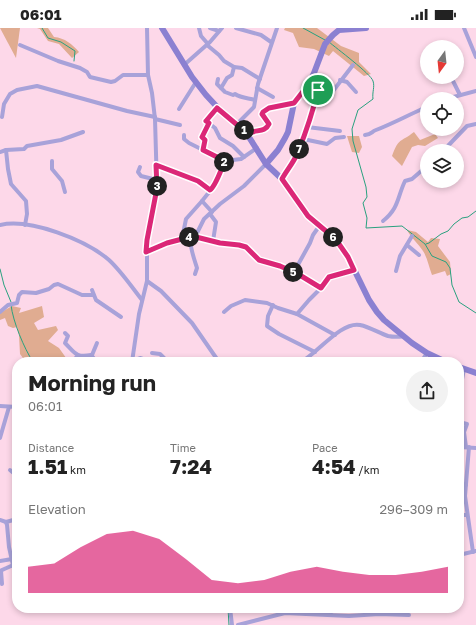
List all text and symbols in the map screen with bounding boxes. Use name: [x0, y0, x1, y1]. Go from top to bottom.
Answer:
text: 06:01: [20, 5, 62, 23]
north arrow: [420, 40, 464, 84]
map controls: [420, 40, 464, 188]
pin: [301, 73, 335, 107]
icon: arrive: [307, 79, 329, 101]
button: locate: [420, 92, 464, 136]
pin: 1: [234, 120, 254, 140]
text: 1: [241, 123, 247, 136]
pin: 7: [289, 139, 309, 159]
text: 7: [296, 142, 302, 155]
button: layers: [420, 144, 464, 188]
pin: 2: [214, 152, 234, 172]
text: 2: [221, 155, 227, 168]
pin: 3: [147, 176, 167, 196]
text: 3: [154, 179, 160, 192]
pin: 4: [179, 227, 199, 247]
pin: 6: [323, 227, 343, 247]
text: 4: [186, 230, 192, 243]
text: 6: [330, 230, 337, 243]
pin: 5: [283, 262, 303, 282]
text: 5: [290, 265, 296, 278]
text: Morning run: [28, 369, 156, 396]
button: share: [406, 370, 448, 412]
text: 06:01: [28, 398, 62, 414]
text: Distance: [28, 441, 74, 454]
text: Time: [170, 441, 196, 454]
text: Pace: [312, 441, 338, 454]
text: 1.51: [28, 454, 67, 478]
text: 7:24: [170, 454, 212, 478]
text: 4:54: [312, 454, 356, 478]
text: km: [67, 463, 86, 476]
text: /km: [356, 463, 380, 476]
text: Elevation: [28, 501, 86, 517]
text: 296–309 m: [380, 501, 448, 517]

